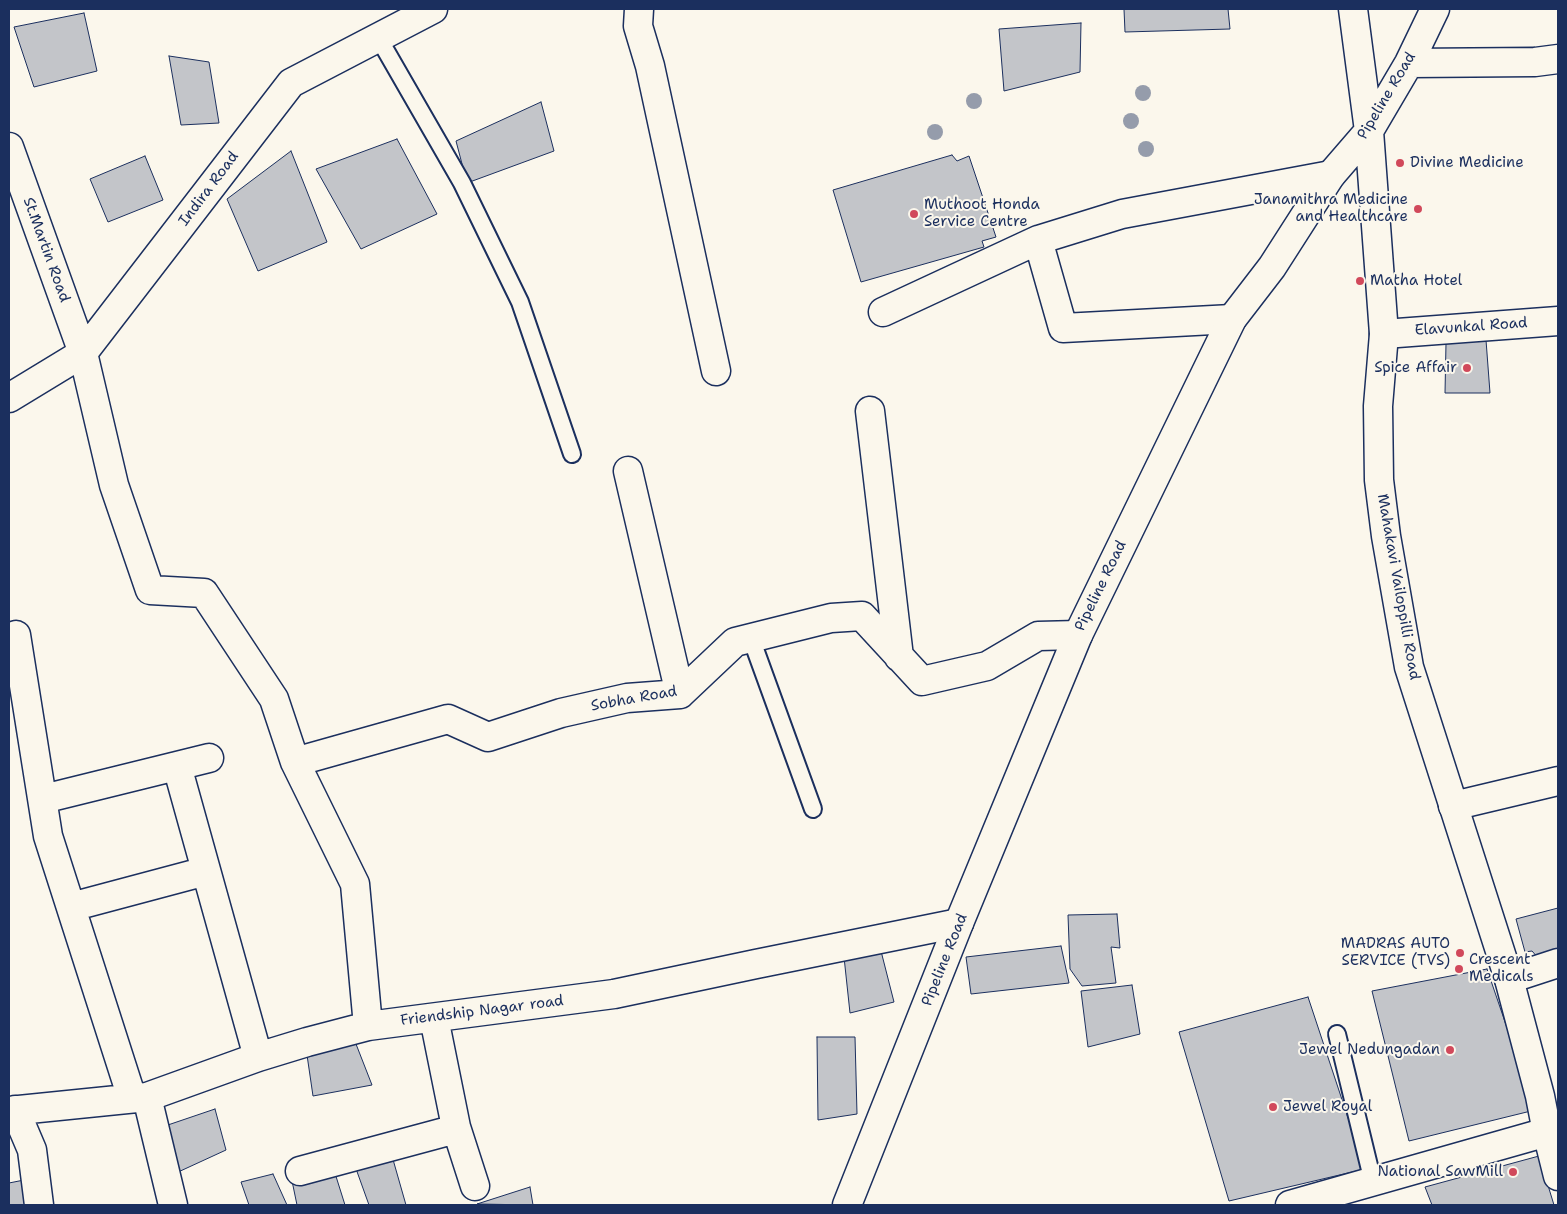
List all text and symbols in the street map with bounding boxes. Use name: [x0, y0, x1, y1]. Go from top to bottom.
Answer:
street label: Pipeline Road: [1354, 49, 1420, 143]
street label: Indira Road: [175, 148, 243, 230]
place label: Divine Medicine: [1410, 154, 1524, 172]
marker: Divine Medicine: [1394, 157, 1406, 169]
place label: Janamithra Medicine and Healthcare: [1254, 191, 1408, 226]
street label: St.Martin Road: [19, 195, 73, 305]
place label: Muthoot Honda Service Centre: [924, 196, 1040, 231]
marker: Janamithra Medicine and Healthcare: [1412, 203, 1424, 215]
marker: Muthoot Honda Service Centre: [908, 208, 920, 220]
place label: Matha Hotel: [1370, 272, 1462, 290]
marker: Matha Hotel: [1354, 275, 1366, 287]
street label: Elavunkal Road: [1414, 314, 1528, 340]
place label: Spice Affair: [1374, 359, 1457, 377]
marker: Spice Affair: [1461, 362, 1473, 374]
street label: Mahakavi Vailoppilli Road: [1373, 492, 1423, 682]
street label: Pipeline Road: [1071, 538, 1131, 634]
street label: Sobha Road: [590, 683, 678, 715]
street label: Pipeline Road: [918, 911, 972, 1009]
place label: MADRAS AUTO SERVICE (TVS): [1341, 935, 1450, 970]
marker: MADRAS AUTO SERVICE (TVS): [1454, 947, 1466, 959]
place label: Crescent Medicals: [1469, 951, 1534, 986]
marker: Crescent Medicals: [1453, 963, 1465, 975]
street label: Friendship Nagar road: [399, 992, 565, 1030]
place label: Jewel Nedungadan: [1299, 1041, 1440, 1059]
marker: Jewel Nedungadan: [1444, 1044, 1456, 1056]
place label: Jewel Royal: [1283, 1098, 1372, 1116]
marker: Jewel Royal: [1267, 1101, 1279, 1113]
place label: National SawMill: [1378, 1163, 1503, 1181]
marker: National SawMill: [1507, 1166, 1519, 1178]

